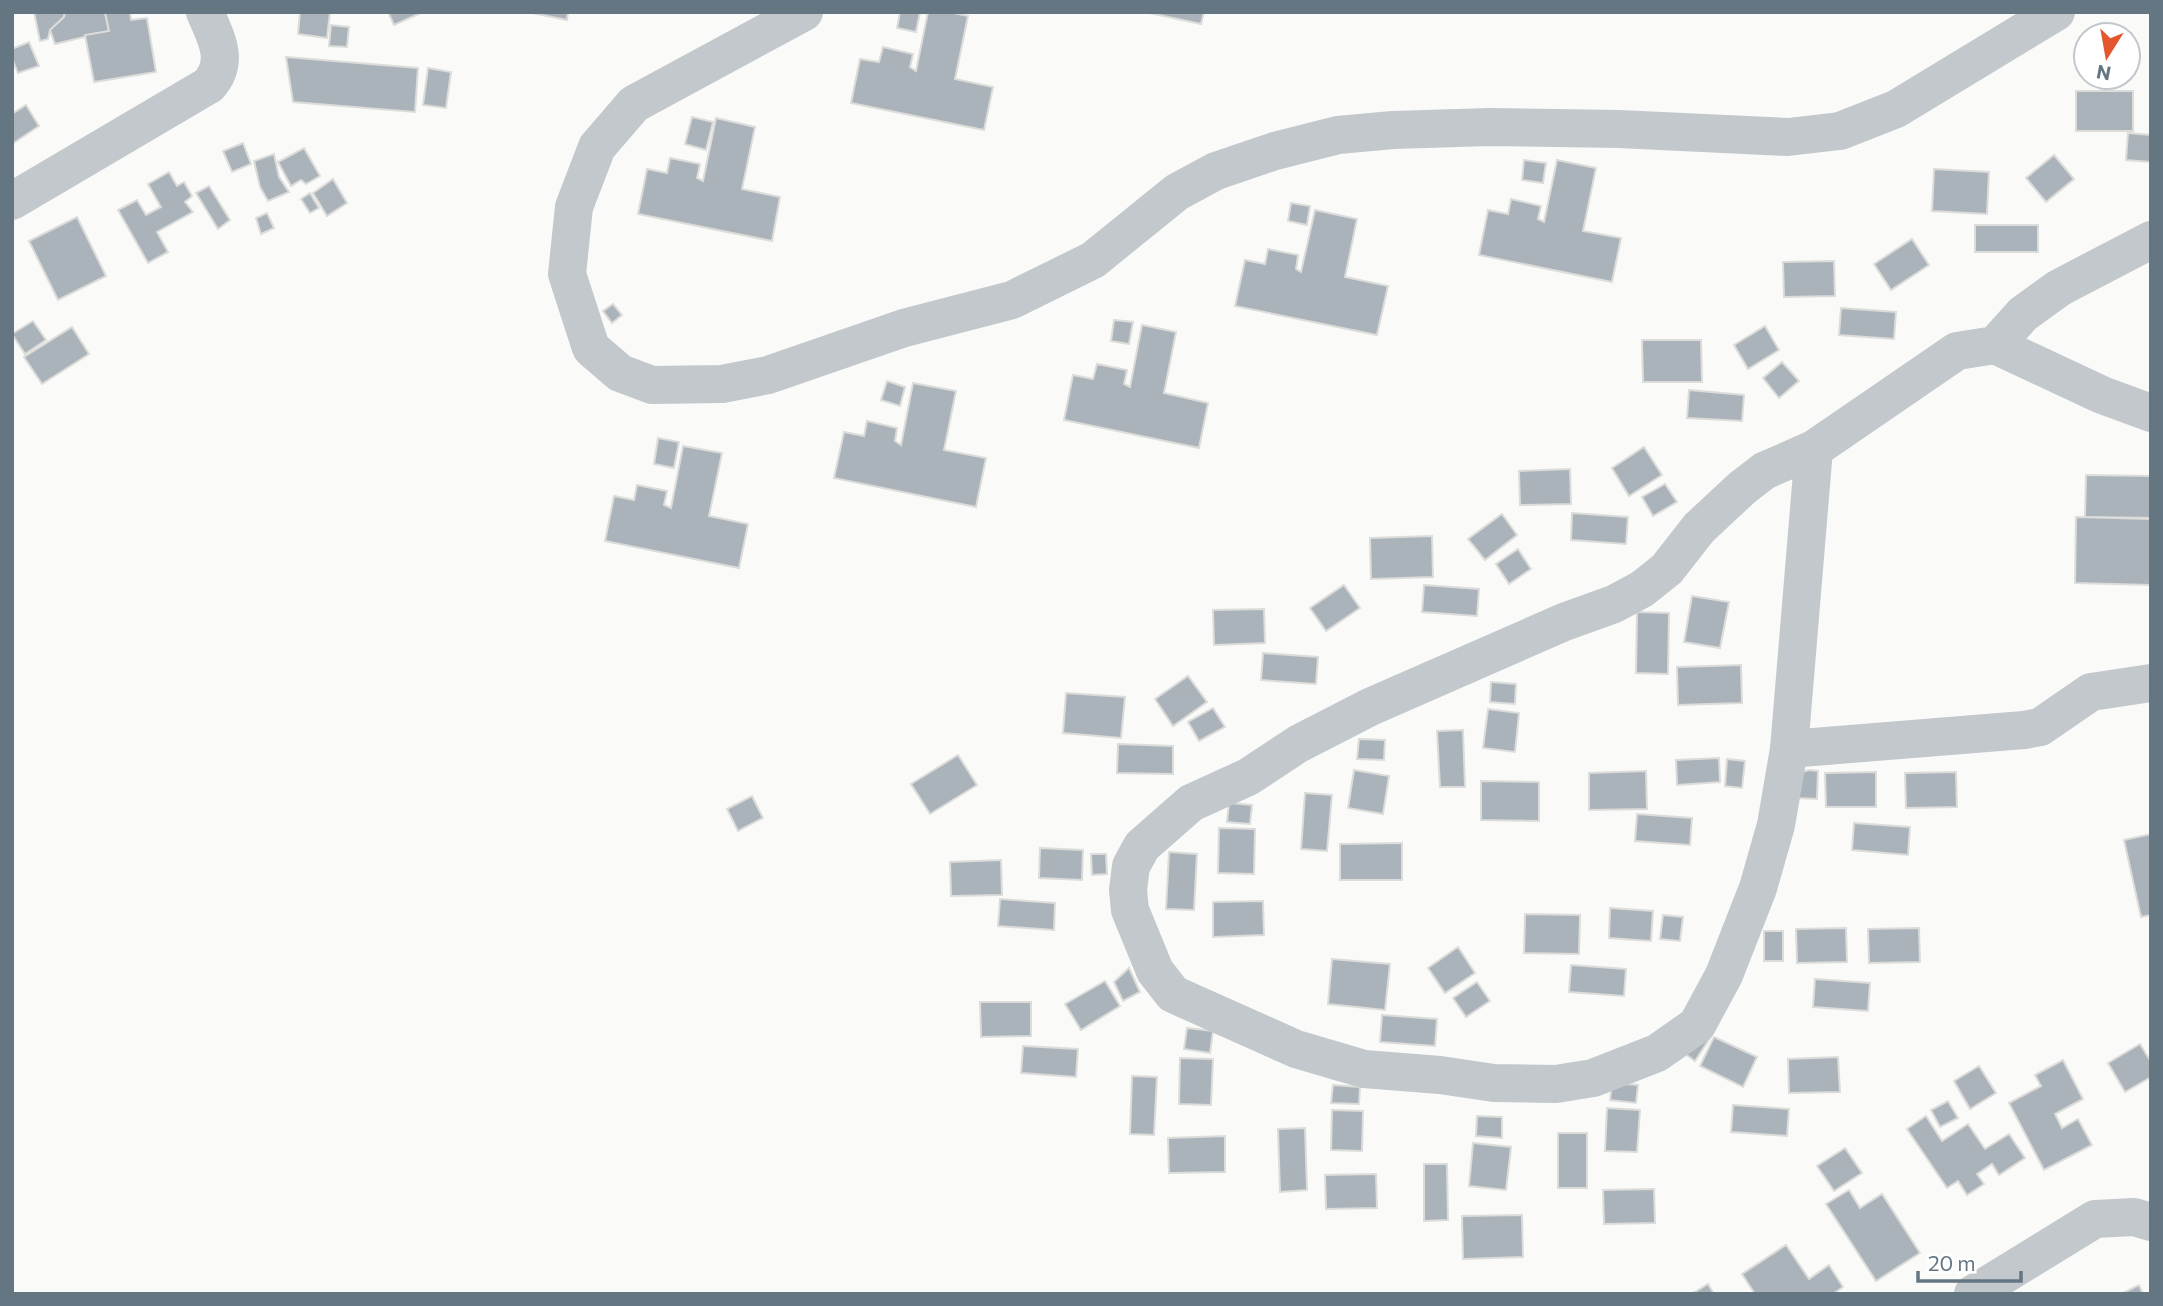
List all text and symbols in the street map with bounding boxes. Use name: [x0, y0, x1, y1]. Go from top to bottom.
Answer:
north arrow: [2072, 21, 2142, 91]
text: N: [2094, 61, 2113, 86]
scale bar: [1918, 1240, 2021, 1284]
text: 20 m: [1928, 1250, 1976, 1275]

